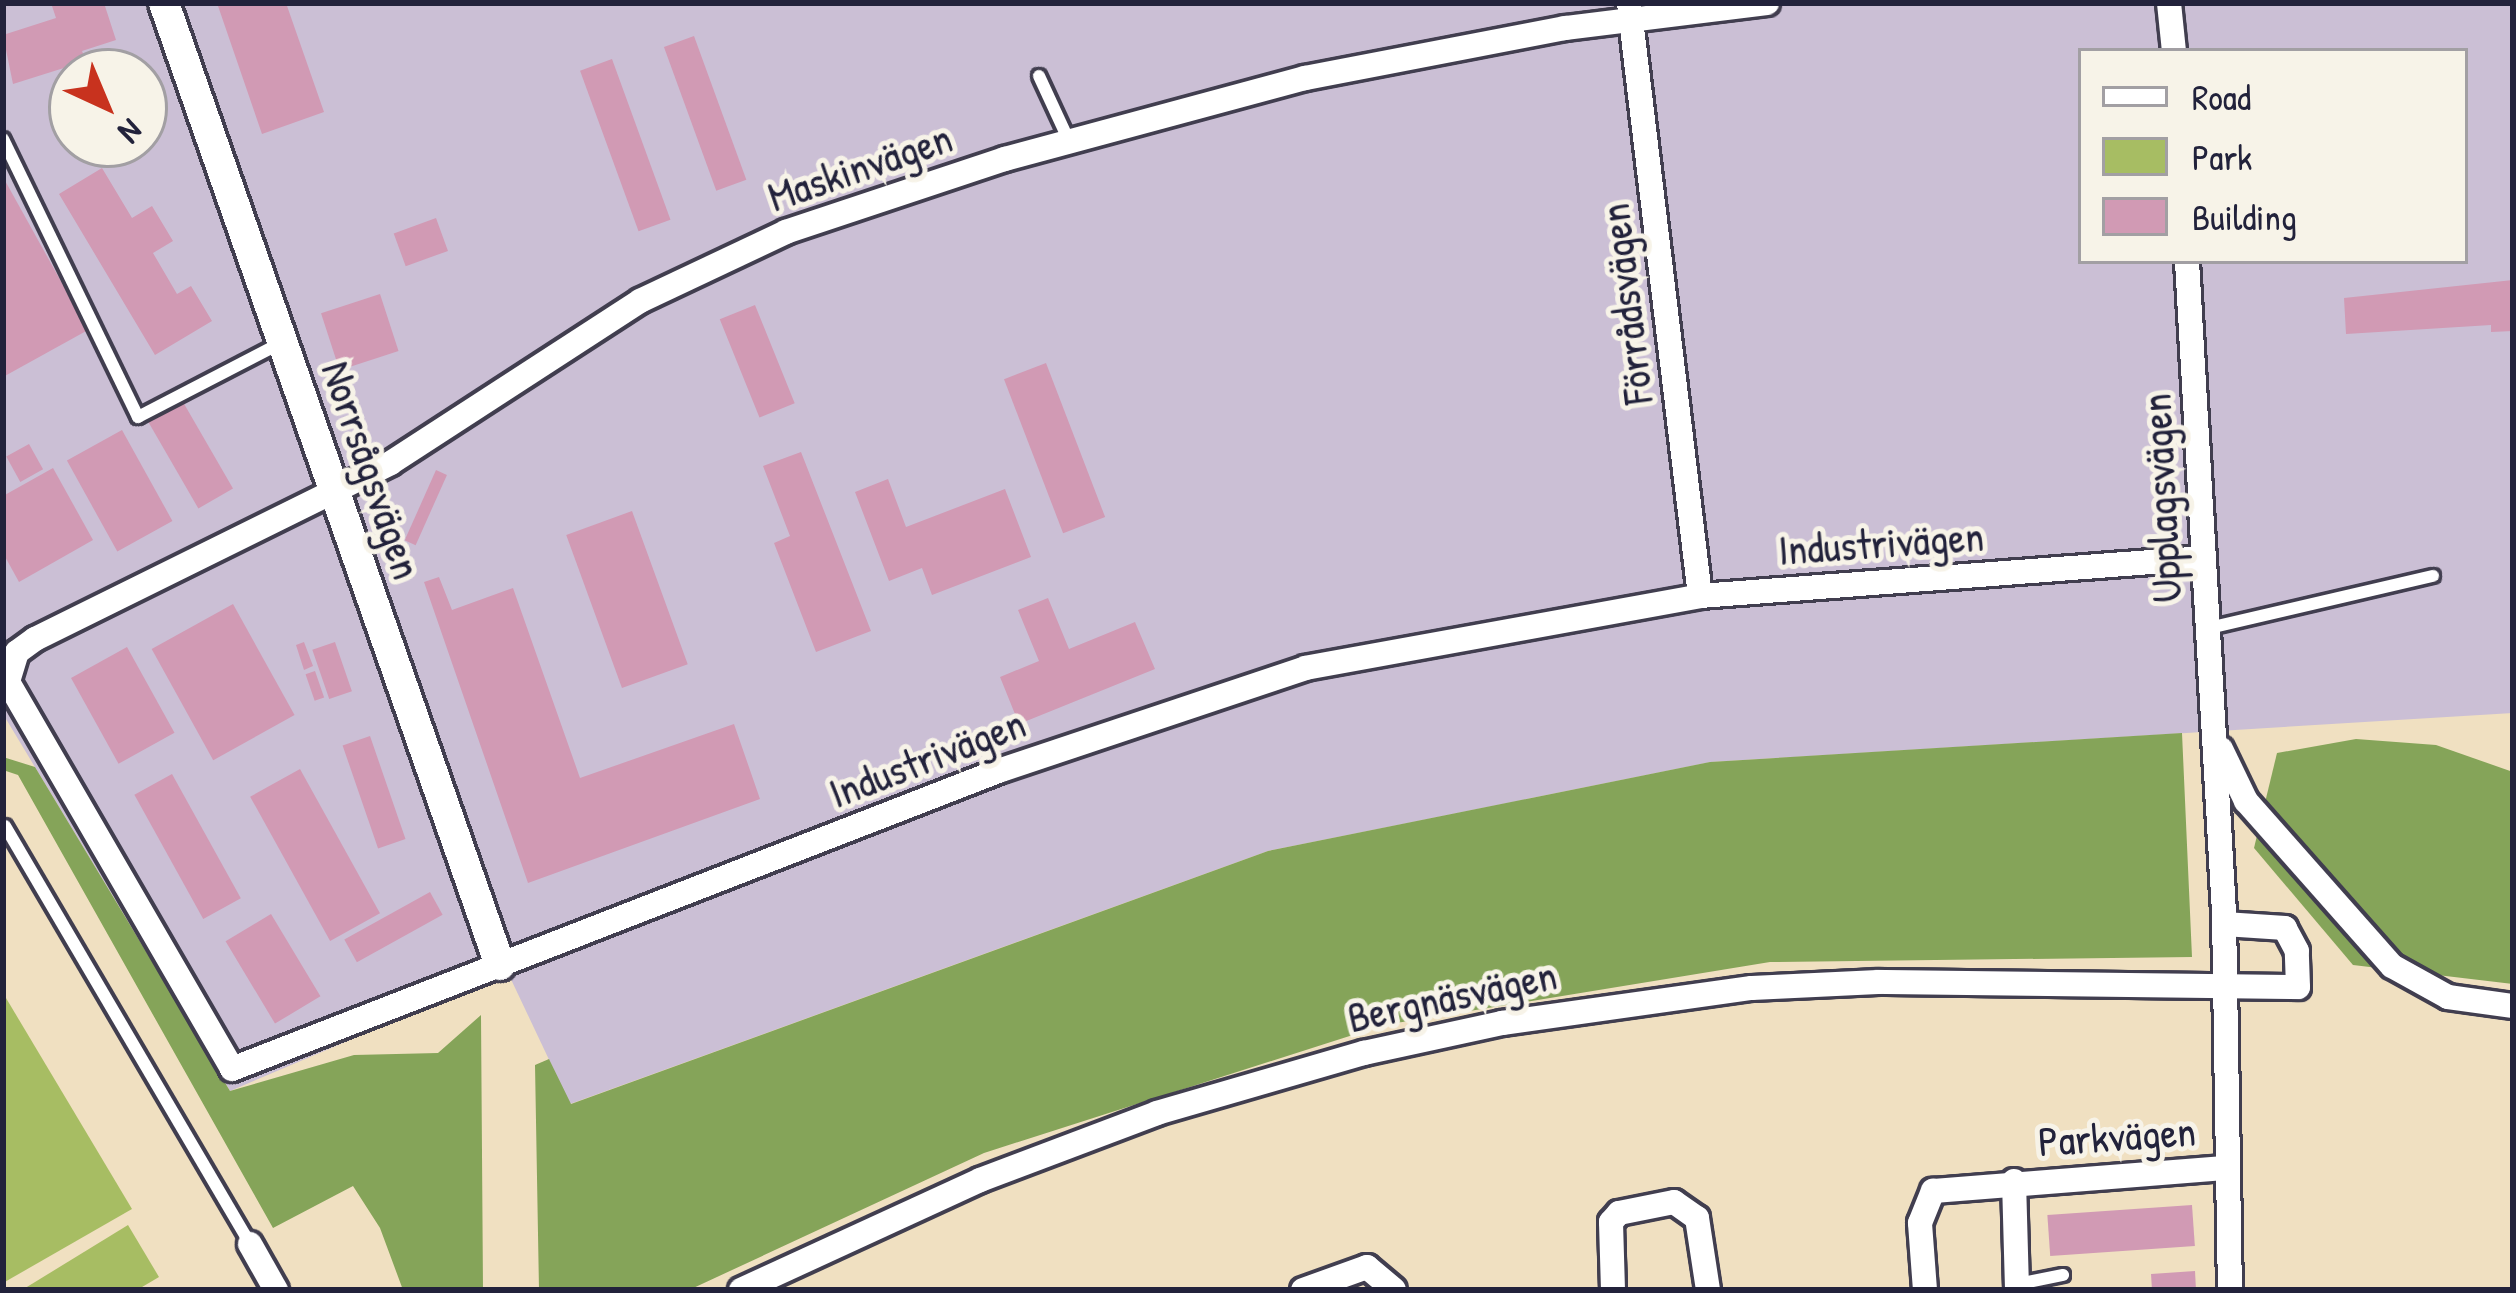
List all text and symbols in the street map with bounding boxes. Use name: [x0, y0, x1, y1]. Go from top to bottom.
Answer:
north arrow: [48, 48, 168, 168]
legend: [2078, 48, 2468, 264]
text: Road: [2192, 72, 2251, 121]
text: N: [109, 110, 153, 154]
street label: Maskinvägen: [761, 112, 959, 222]
text: Park: [2192, 132, 2252, 181]
text: Building: [2192, 192, 2297, 241]
street label: Förrådsvägen: [1589, 201, 1663, 407]
street label: Norrsågsvägen: [311, 355, 433, 585]
street label: Upplagsvägen: [2130, 392, 2192, 604]
street label: Industrivägen: [1777, 511, 1985, 575]
street label: Industrivägen: [822, 698, 1032, 818]
street label: Bergnäsvägen: [1343, 949, 1561, 1043]
street label: Parkvägen: [2036, 1105, 2198, 1167]

